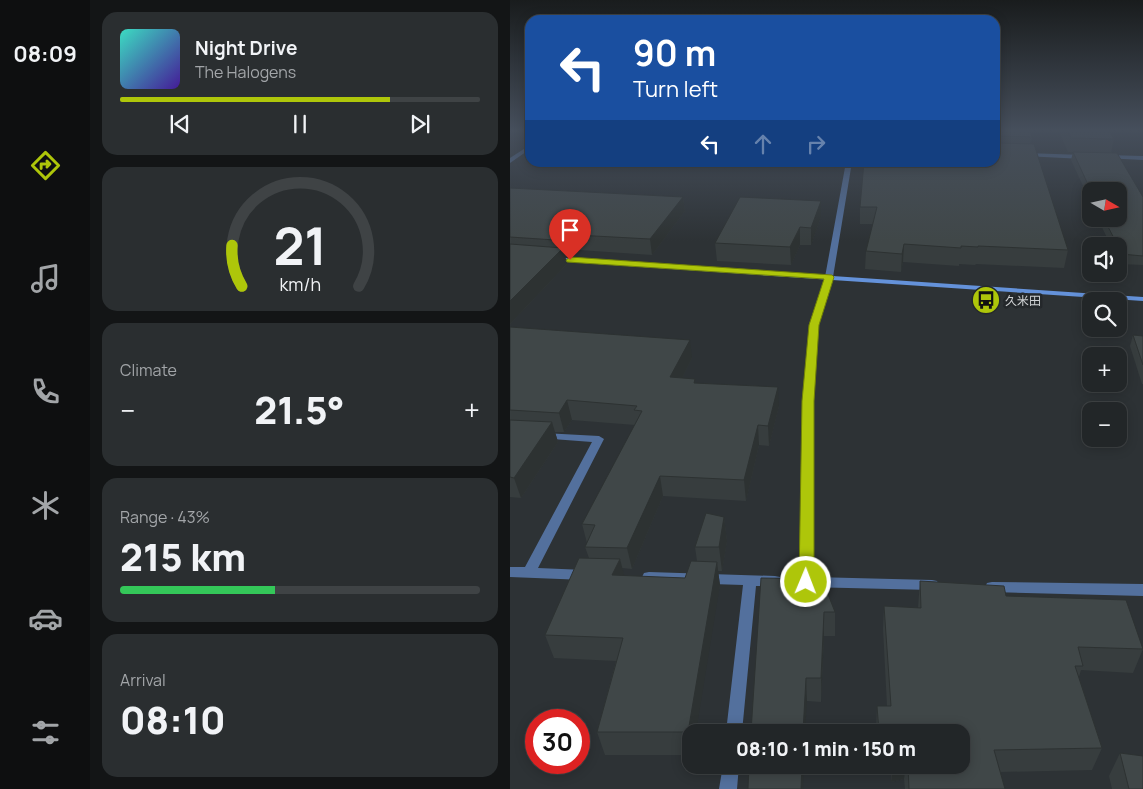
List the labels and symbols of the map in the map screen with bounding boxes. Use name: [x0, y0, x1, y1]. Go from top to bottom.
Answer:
north arrow: [1082, 182, 1128, 228]
pin: [549, 209, 591, 260]
bus stop icon: 久米田: [971, 285, 1001, 315]
place label: 久米田: [1005, 292, 1041, 309]
position arrow: [779, 555, 831, 607]
speed limit sign: 30: [525, 709, 590, 774]

